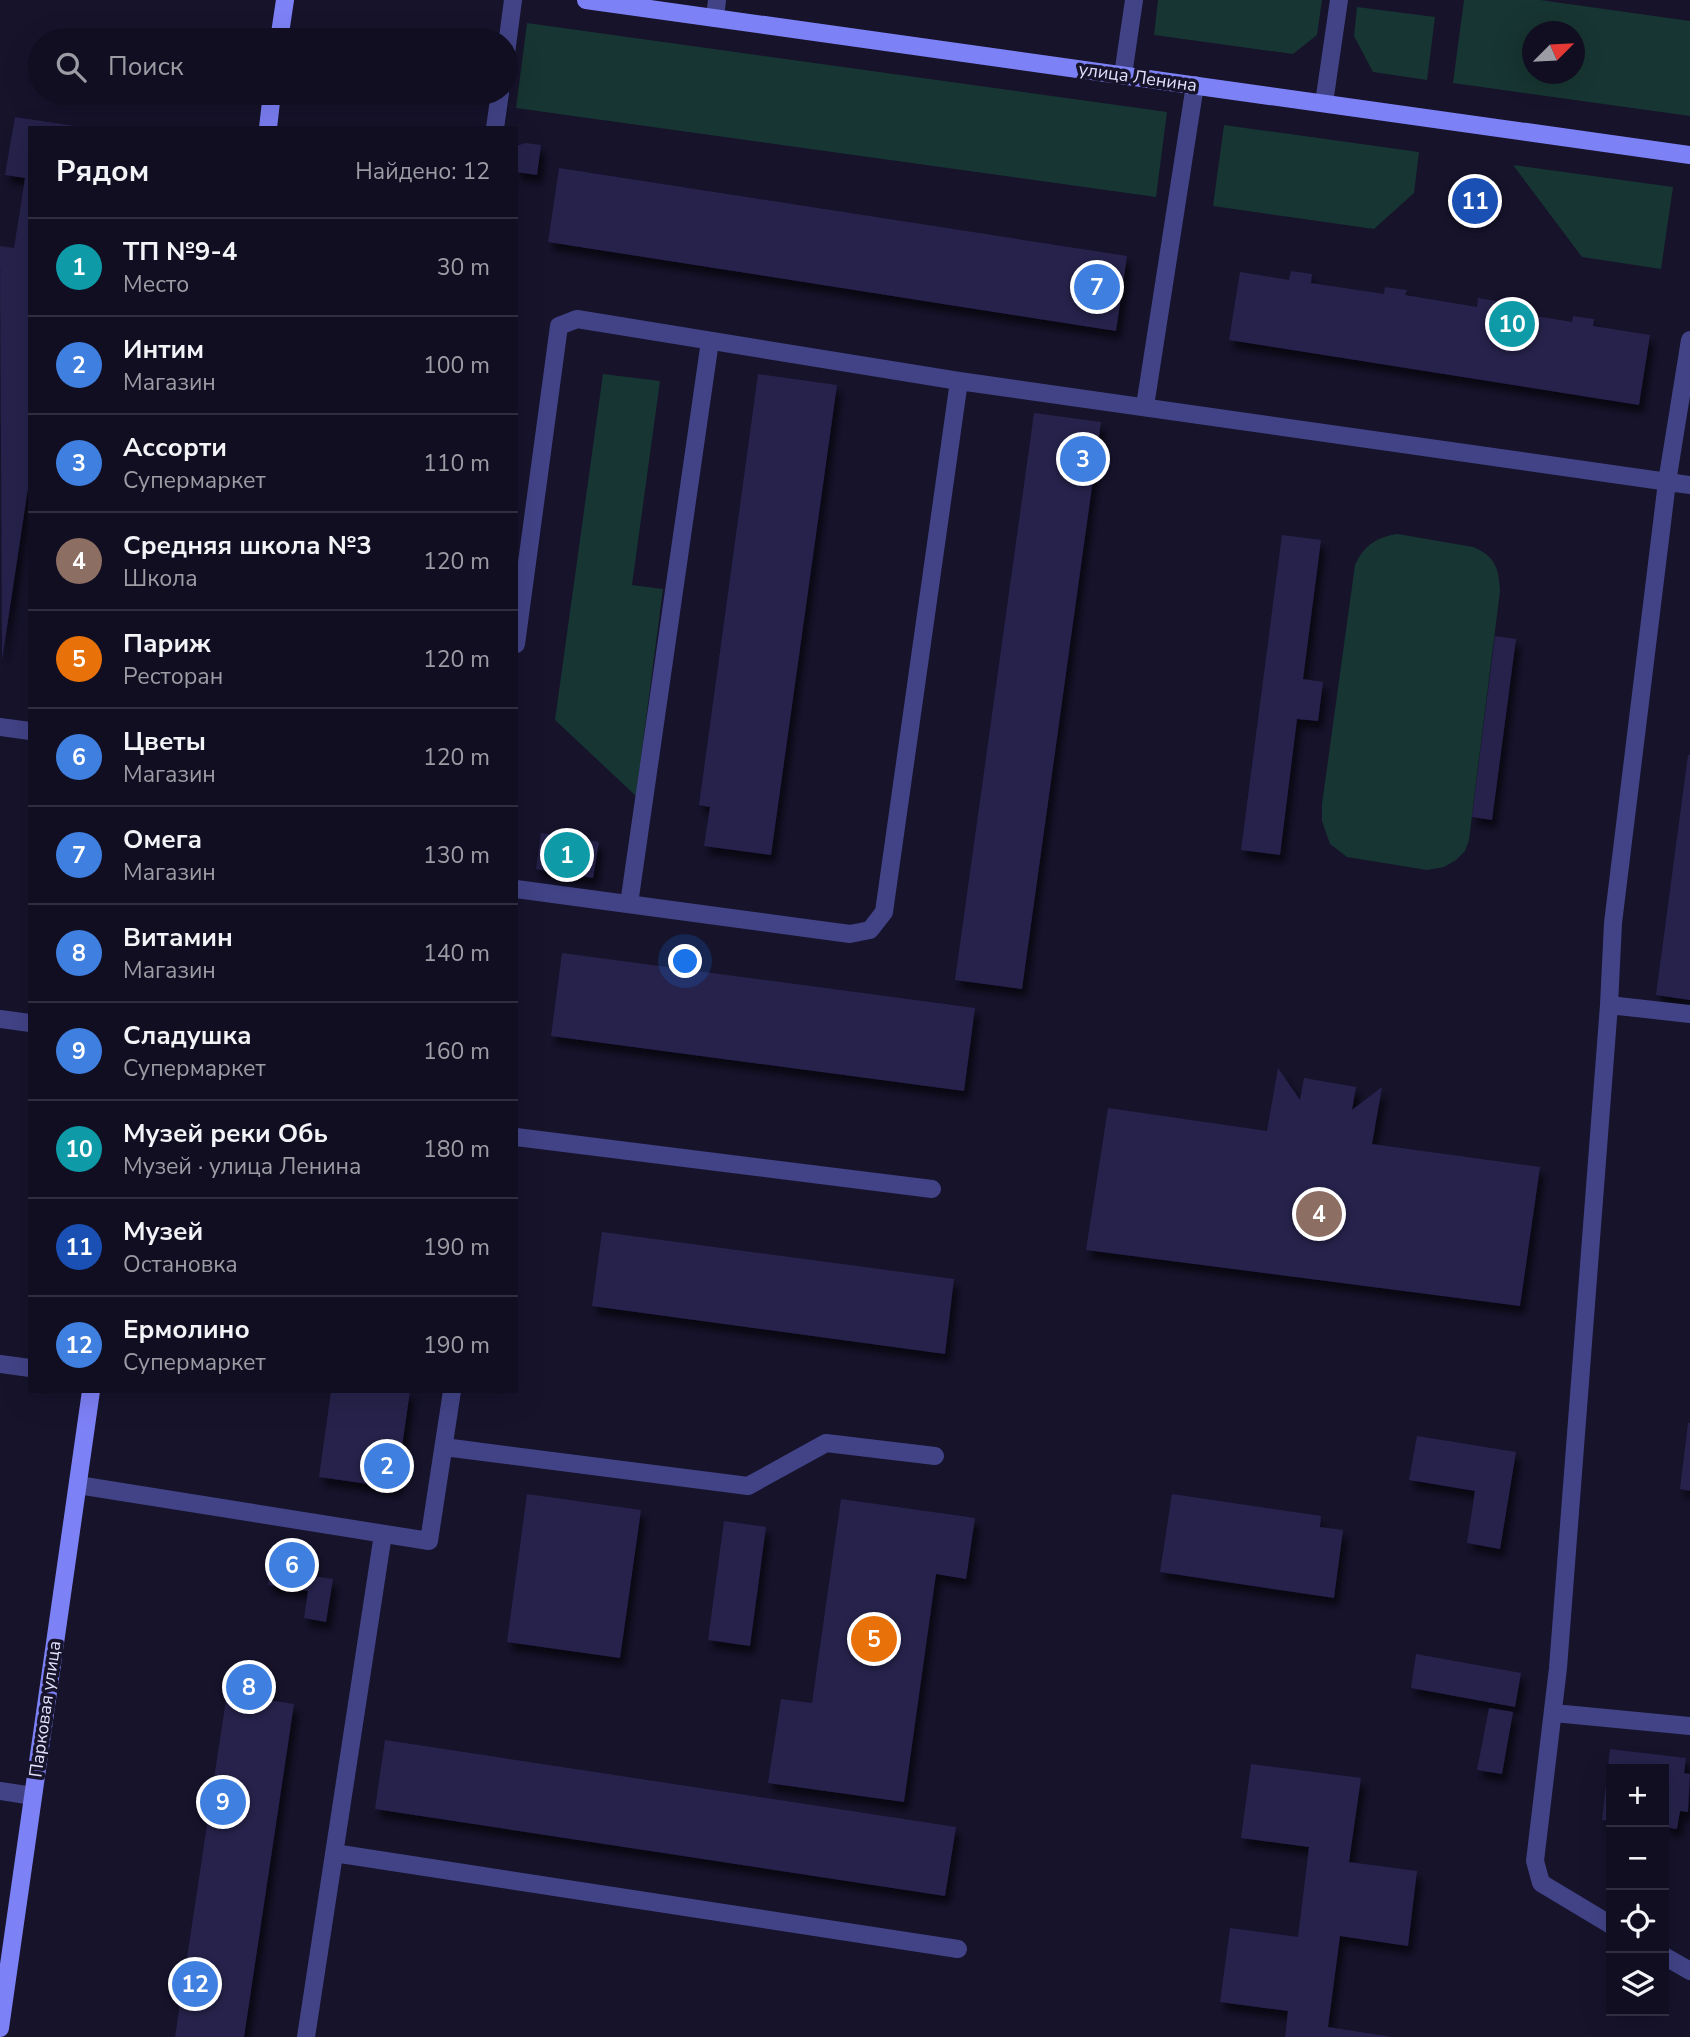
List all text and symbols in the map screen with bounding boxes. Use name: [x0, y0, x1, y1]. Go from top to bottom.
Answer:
north arrow: [1522, 21, 1585, 84]
search box: [28, 28, 518, 105]
icon: search: [52, 48, 90, 86]
text: Поиск: [108, 49, 184, 84]
street label: улица Ленина: [1077, 57, 1199, 97]
text: Рядом: [56, 151, 149, 192]
text: Найдено: 12: [355, 156, 490, 187]
pin: 11: [1452, 175, 1498, 227]
text: ТП №9-4: [123, 234, 237, 269]
text: 1: [72, 252, 86, 283]
text: 30 m: [437, 252, 490, 283]
pin: 7: [1074, 261, 1120, 313]
text: Место: [123, 269, 189, 300]
pin: 10: [1489, 298, 1535, 350]
text: Интим: [123, 332, 204, 367]
text: 2: [72, 350, 86, 381]
text: 100 m: [423, 350, 490, 381]
text: Магазин: [123, 367, 216, 398]
text: Ассорти: [123, 430, 227, 465]
pin: 3: [1060, 433, 1106, 485]
text: 3: [72, 448, 86, 479]
text: 110 m: [423, 448, 490, 479]
text: Супермаркет: [123, 465, 266, 496]
text: Средняя школа №3: [123, 528, 372, 563]
text: 4: [72, 546, 86, 577]
text: 120 m: [423, 546, 490, 577]
text: Школа: [123, 563, 198, 594]
text: Париж: [123, 626, 211, 661]
text: 5: [72, 644, 86, 675]
text: 120 m: [423, 644, 490, 675]
text: Ресторан: [123, 661, 223, 692]
text: Цветы: [123, 724, 206, 759]
text: 6: [72, 742, 86, 773]
text: 120 m: [423, 742, 490, 773]
text: Магазин: [123, 759, 216, 790]
text: Омега: [123, 822, 202, 857]
pin: 1: [544, 829, 590, 881]
text: 7: [72, 840, 86, 871]
text: 130 m: [423, 840, 490, 871]
text: Магазин: [123, 857, 216, 888]
text: Витамин: [123, 920, 233, 955]
text: 8: [72, 938, 86, 969]
text: 140 m: [423, 938, 490, 969]
your location: [668, 944, 702, 978]
text: Магазин: [123, 955, 216, 986]
text: Сладушка: [123, 1018, 252, 1053]
text: 9: [72, 1036, 86, 1067]
text: 160 m: [423, 1036, 490, 1067]
text: Супермаркет: [123, 1053, 266, 1084]
text: Музей реки Обь: [123, 1116, 328, 1151]
text: 10: [65, 1134, 93, 1165]
text: 180 m: [423, 1134, 490, 1165]
text: Музей · улица Ленина: [123, 1151, 361, 1182]
pin: 4: [1296, 1188, 1342, 1240]
text: Музей: [123, 1214, 203, 1249]
text: 11: [65, 1232, 93, 1263]
text: 190 m: [423, 1232, 490, 1263]
text: Остановка: [123, 1249, 238, 1280]
text: Ермолино: [123, 1312, 250, 1347]
text: 12: [65, 1330, 93, 1361]
text: 190 m: [423, 1330, 490, 1361]
text: Супермаркет: [123, 1347, 266, 1378]
pin: 2: [364, 1440, 410, 1492]
pin: 6: [269, 1539, 315, 1591]
pin: 5: [851, 1613, 897, 1665]
street label: Парковая улица: [24, 1639, 66, 1779]
pin: 8: [226, 1661, 272, 1713]
map controls: [1606, 1764, 1669, 2016]
button: +: [1606, 1764, 1669, 1827]
pin: 9: [200, 1776, 246, 1828]
button: −: [1606, 1827, 1669, 1890]
button: locate: [1606, 1890, 1669, 1953]
button: layers: [1606, 1953, 1669, 2016]
pin: 12: [172, 1958, 218, 2010]

